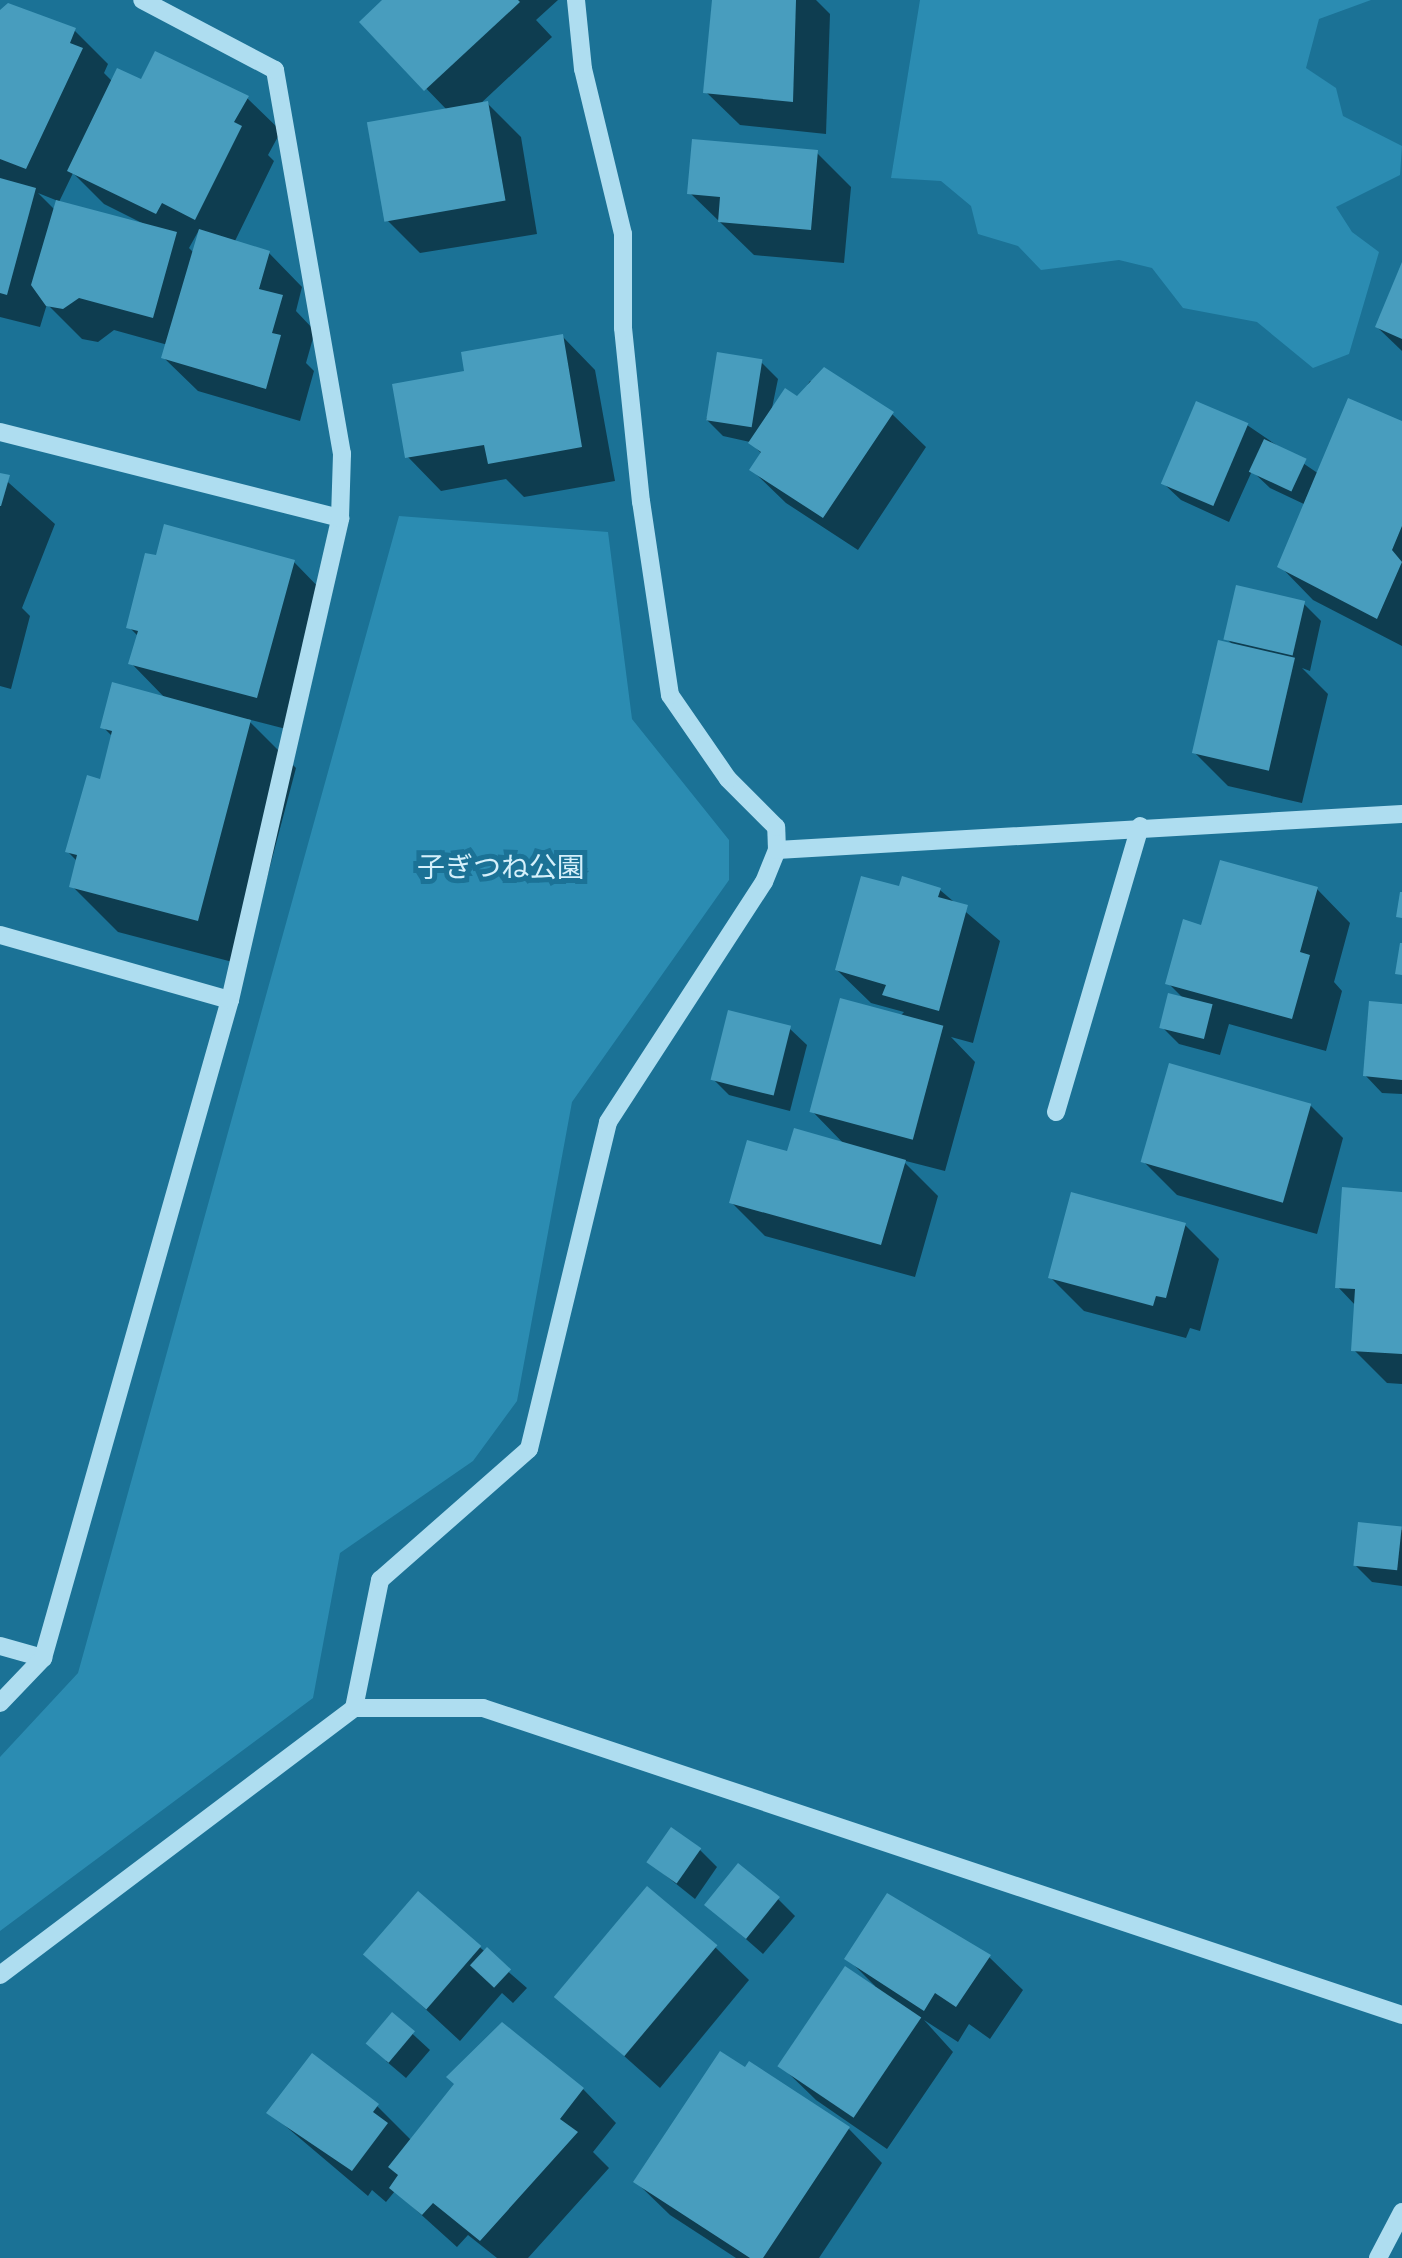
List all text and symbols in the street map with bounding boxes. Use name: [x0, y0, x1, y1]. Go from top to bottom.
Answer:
park label: 子ぎつね公園: [417, 851, 585, 885]

